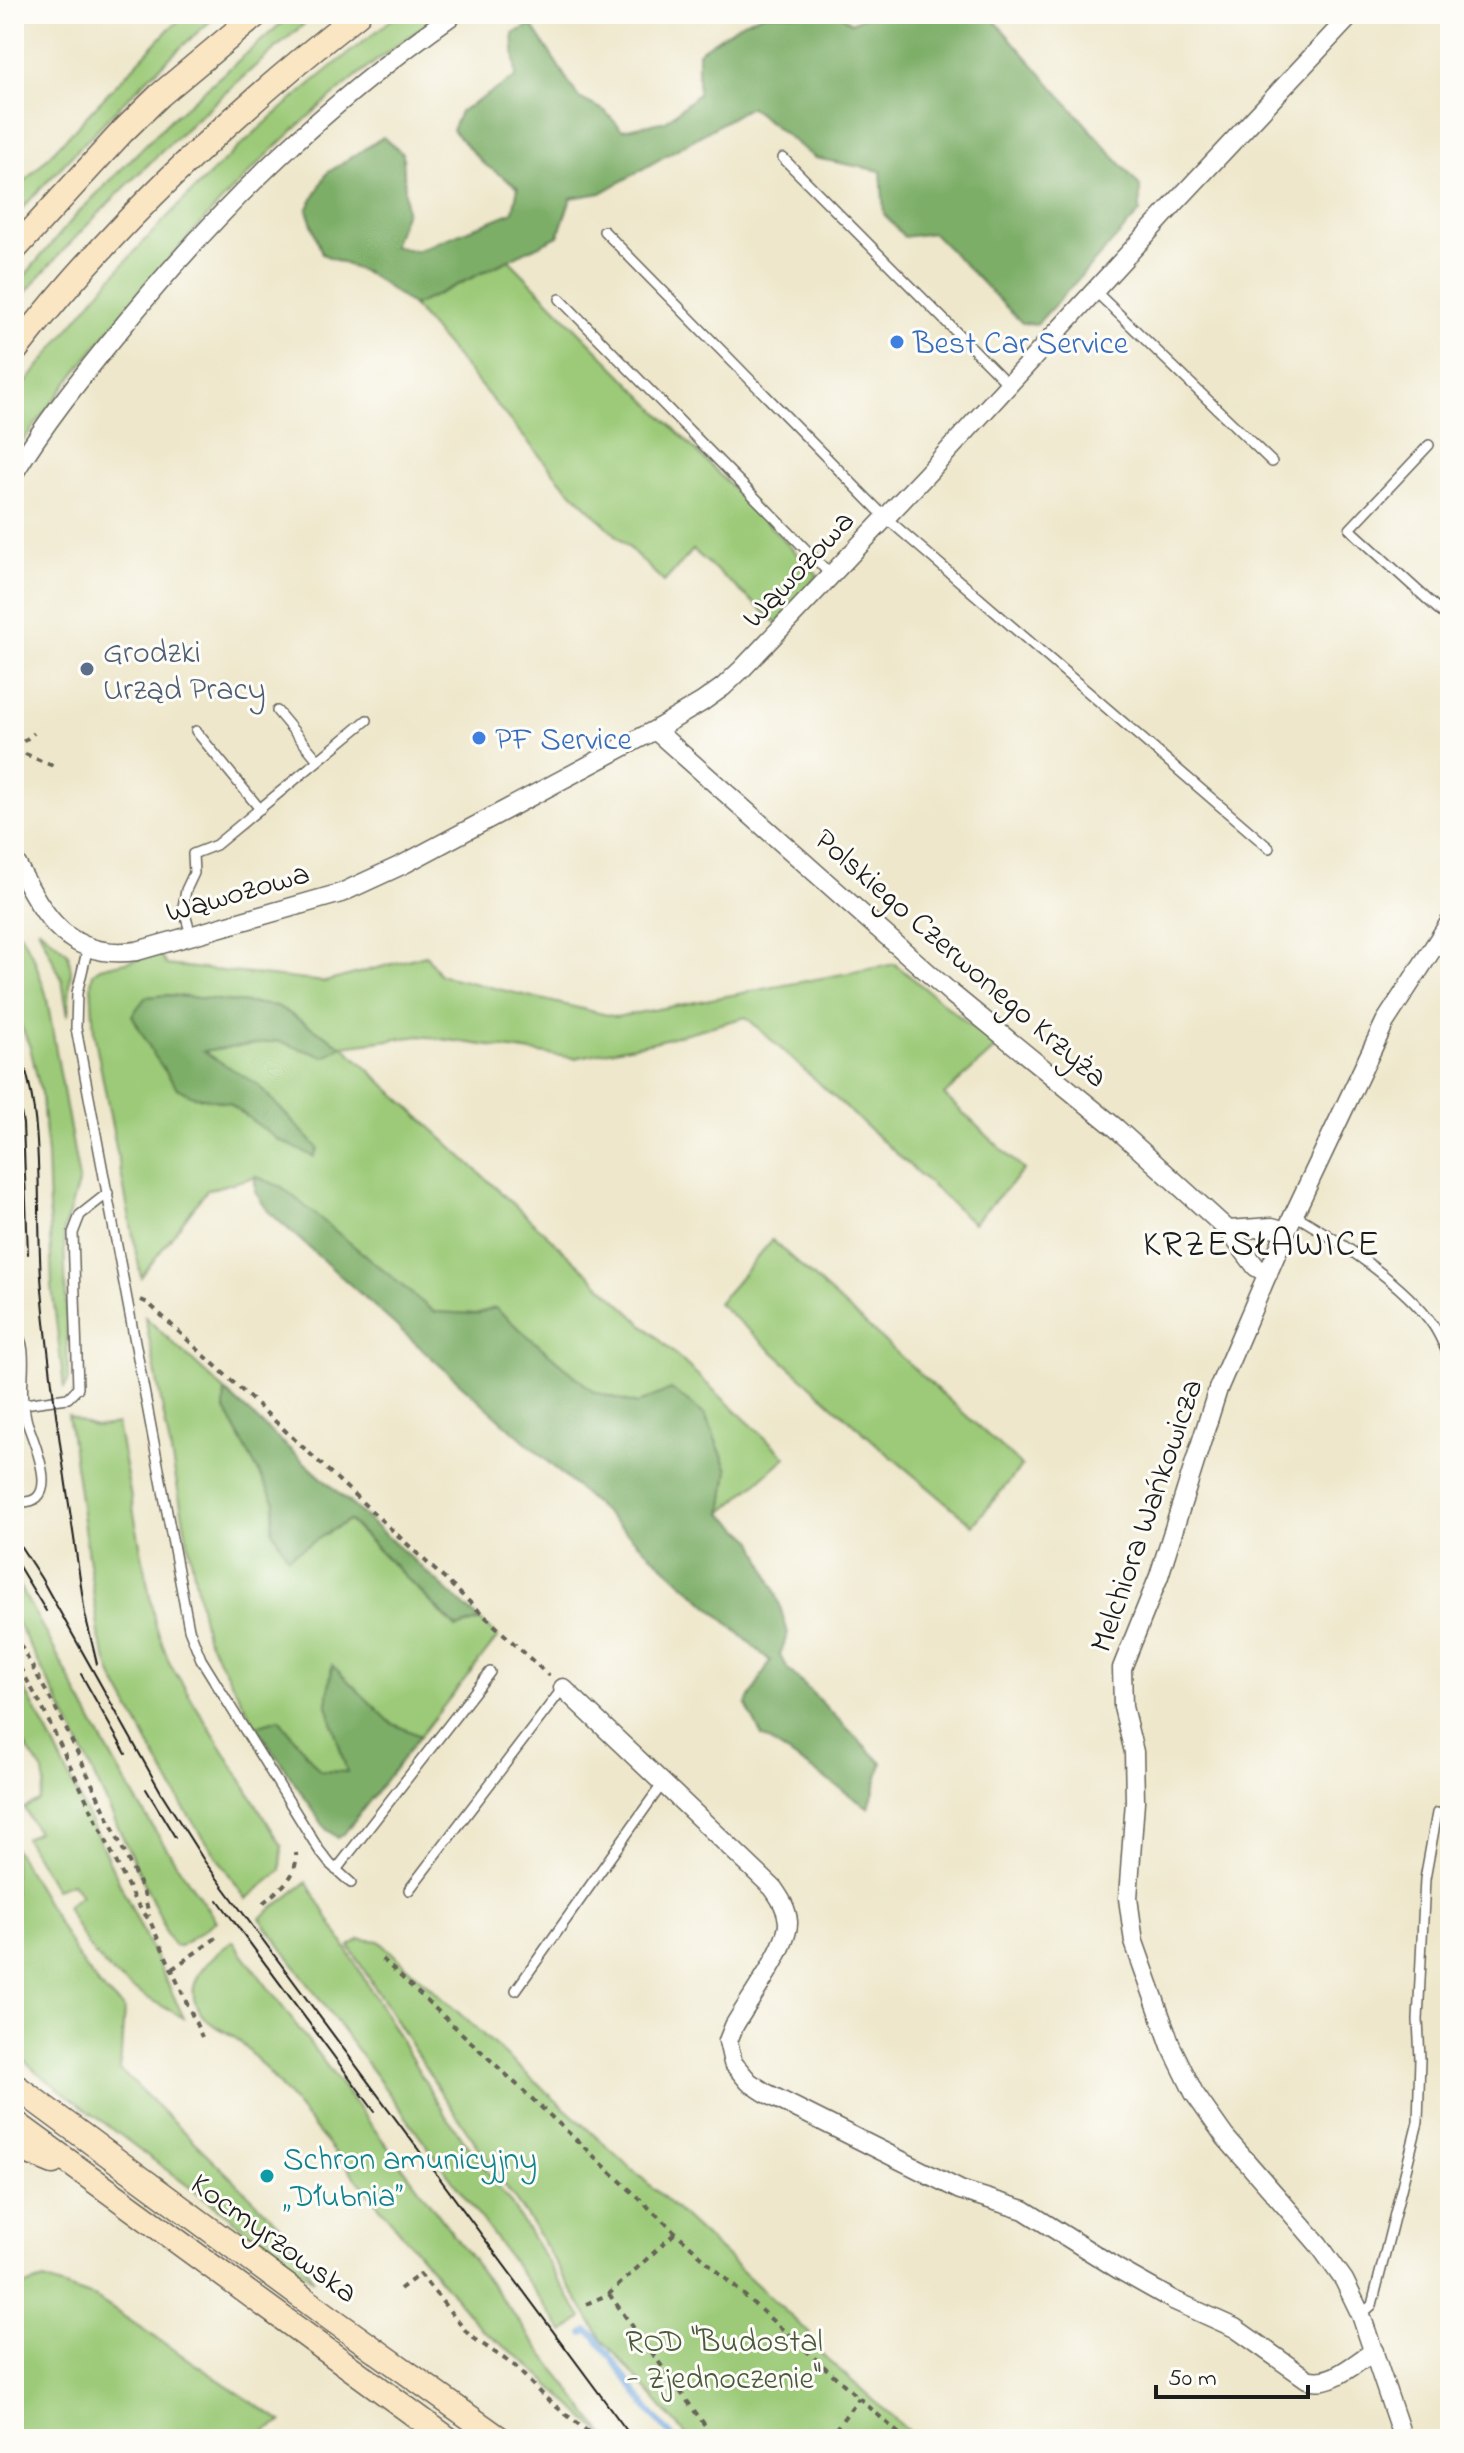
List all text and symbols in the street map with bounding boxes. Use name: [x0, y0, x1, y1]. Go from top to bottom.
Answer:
place label: Best Car Service: [912, 322, 1129, 369]
marker: Best Car Service: [888, 333, 906, 351]
street label: Wąwozowa: [732, 500, 867, 640]
place label: Grodzki Urząd Pracy: [103, 631, 266, 715]
marker: Grodzki Urząd Pracy: [78, 660, 96, 678]
place label: PF Service: [495, 718, 632, 765]
marker: PF Service: [470, 729, 488, 747]
street label: Polskiego Czerwonego Krzyża: [802, 819, 1117, 1101]
street label: Wąwozowa: [160, 851, 315, 937]
district label: KRZESŁAWICE: [1143, 1220, 1381, 1273]
street label: Melchiora Wańkowicza: [1079, 1373, 1217, 1659]
place label: Schron amunicyjny „Dłubnia”: [283, 2138, 537, 2222]
street label: Kocmyrzowska: [179, 2163, 367, 2317]
marker: Schron amunicyjny „Dłubnia”: [258, 2167, 276, 2185]
park label: ROD "Budostal - Zjednoczenie": [625, 2320, 823, 2404]
scale bar: [1156, 2349, 1308, 2399]
text: 50 m: [1168, 2362, 1217, 2397]

